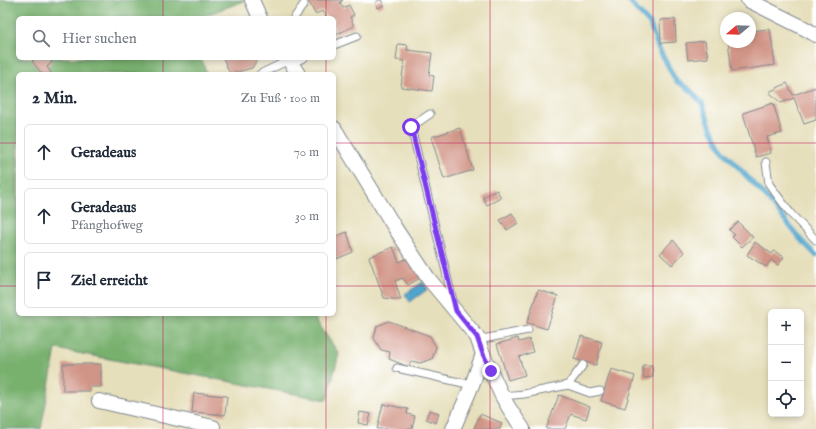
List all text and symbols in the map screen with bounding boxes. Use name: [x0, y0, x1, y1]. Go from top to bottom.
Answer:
north arrow: [720, 12, 756, 48]
search box: [16, 16, 336, 60]
icon: search: [30, 27, 52, 49]
text: Hier suchen: [62, 29, 137, 48]
text: 2 Min.: [32, 88, 77, 109]
text: Zu Fuß · 100 m: [241, 90, 320, 107]
route start: [402, 118, 420, 136]
icon: ahead: [33, 141, 55, 163]
text: Geradeaus: [71, 143, 136, 162]
text: 70 m: [294, 144, 319, 161]
text: Geradeaus: [71, 198, 136, 217]
icon: ahead: [33, 205, 55, 227]
text: 30 m: [295, 208, 319, 225]
text: Pfanghofweg: [71, 217, 143, 234]
icon: arrive: [33, 269, 55, 291]
text: Ziel erreicht: [71, 271, 148, 290]
map controls: [768, 309, 804, 417]
button: +: [768, 309, 804, 345]
button: −: [768, 345, 804, 381]
route end: [482, 362, 500, 380]
button: locate: [768, 381, 804, 417]

